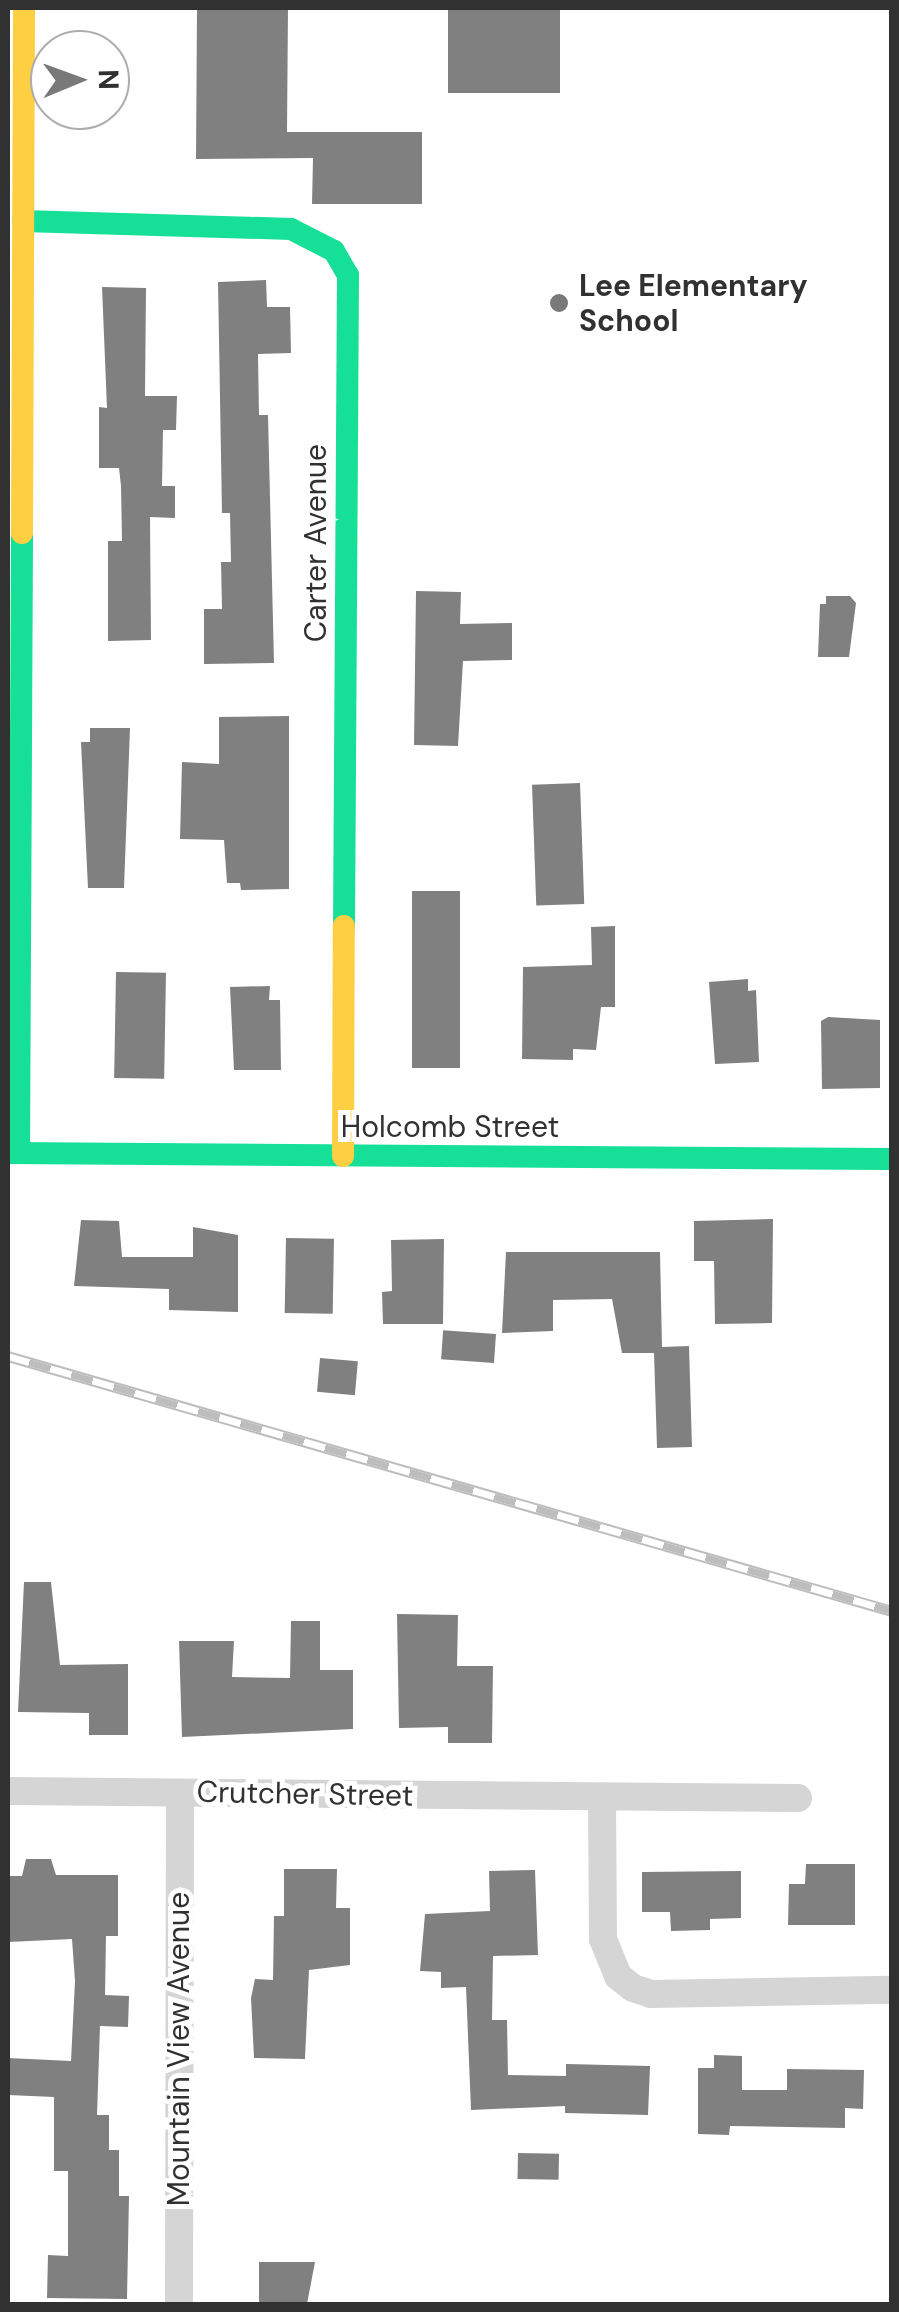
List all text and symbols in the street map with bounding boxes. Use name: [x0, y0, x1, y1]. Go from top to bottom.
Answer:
north arrow: [30, 30, 130, 130]
text: N: [90, 69, 127, 90]
place label: Lee Elementary School: [579, 268, 808, 338]
marker: Lee Elementary School: [548, 292, 570, 314]
street label: Carter Avenue: [298, 444, 334, 642]
street label: Holcomb Street: [341, 1109, 559, 1145]
street label: Crutcher Street: [196, 1774, 414, 1814]
street label: Mountain View Avenue: [161, 1892, 197, 2206]

